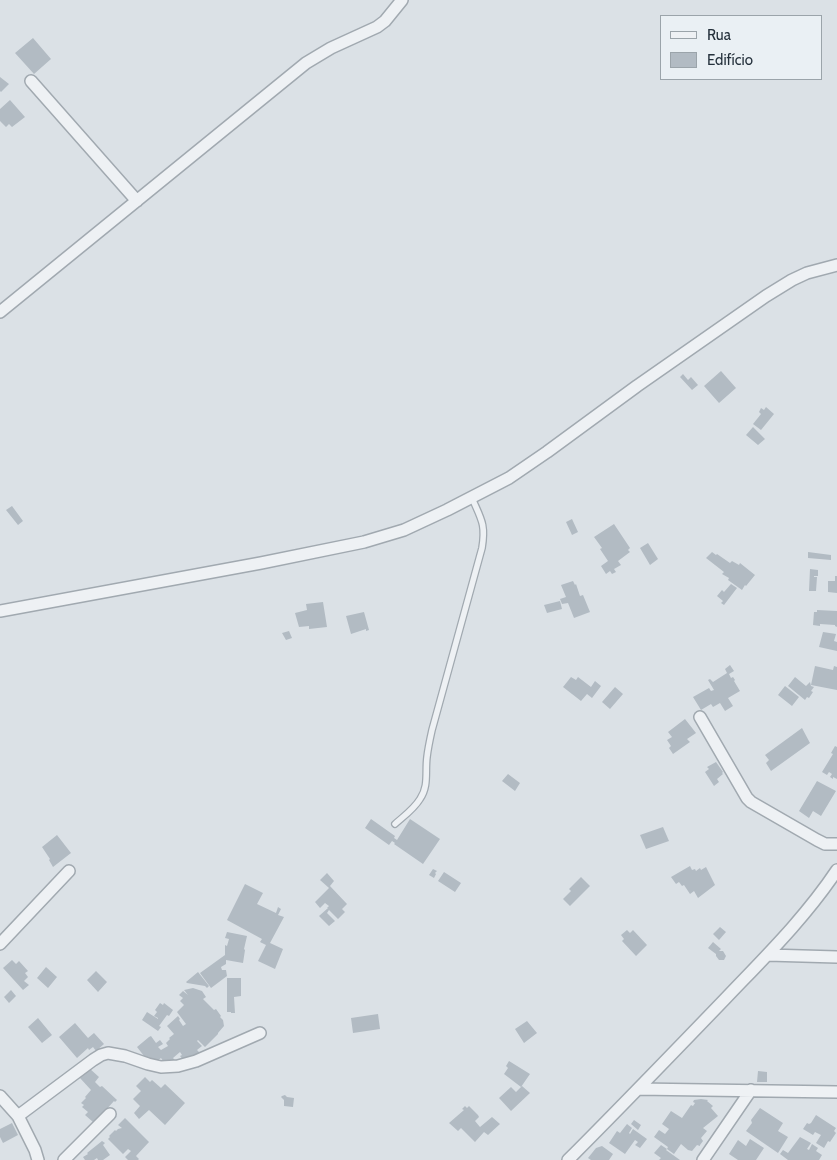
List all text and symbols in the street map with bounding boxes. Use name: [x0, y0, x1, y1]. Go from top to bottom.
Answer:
legend: [660, 15, 822, 80]
text: Rua: [707, 26, 731, 44]
text: Edifício: [707, 51, 753, 69]

